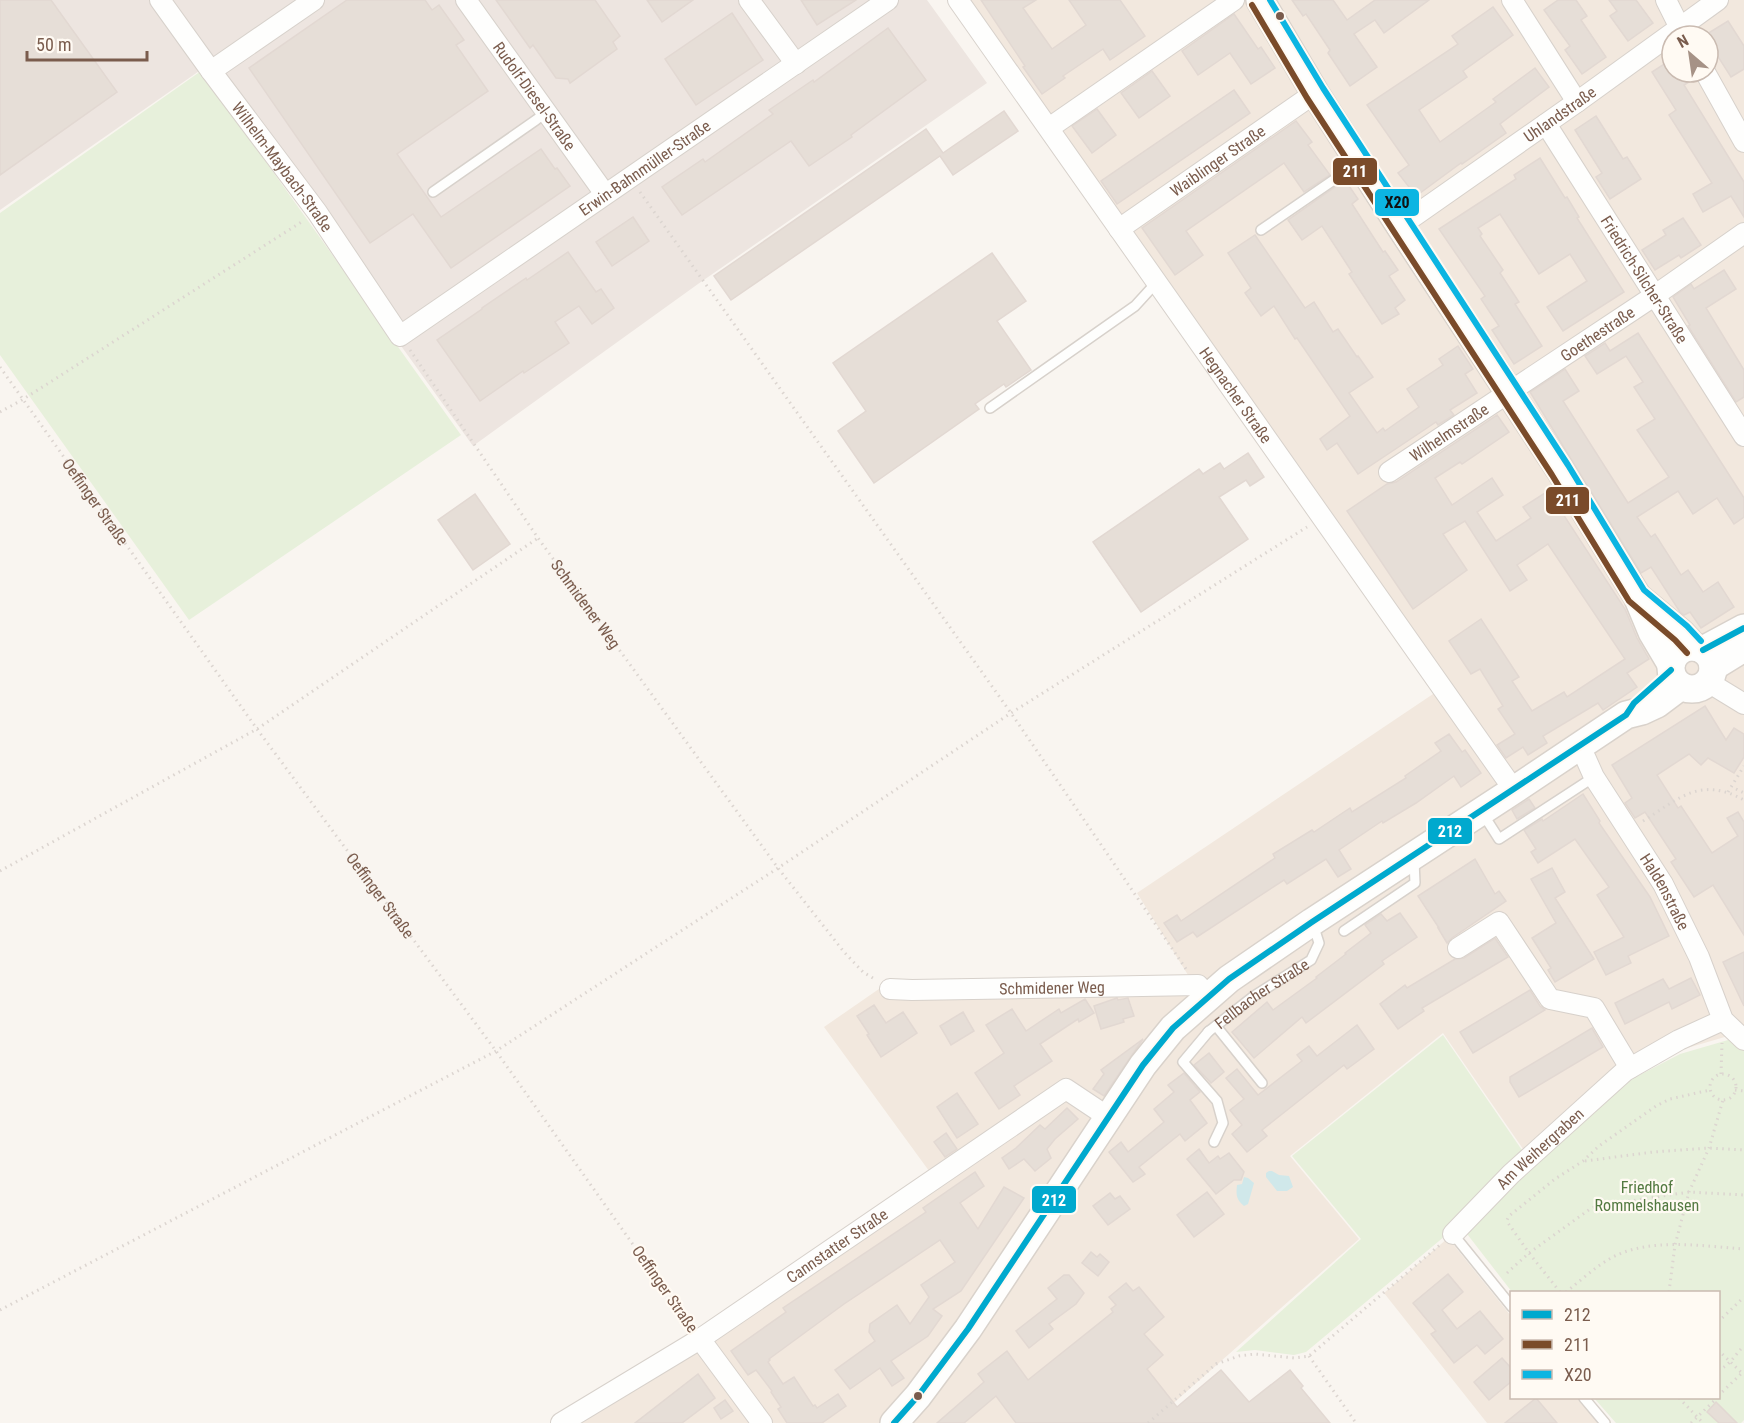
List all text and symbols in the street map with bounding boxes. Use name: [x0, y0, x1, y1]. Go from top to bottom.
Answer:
unlabelled marker: [1274, 10, 1286, 22]
scale bar: [27, 24, 147, 62]
north arrow: [1660, 24, 1720, 84]
text: N: [1674, 31, 1692, 52]
text: 50 m: [36, 34, 71, 55]
street label: Rudolf-Diesel-Straße: [490, 38, 580, 154]
street label: Uhlandstraße: [1520, 82, 1599, 146]
street label: Wilhelm-Maybach-Straße: [228, 98, 337, 235]
street label: Erwin-Bahnmüller-Straße: [575, 116, 714, 219]
street label: Waiblinger Straße: [1166, 121, 1269, 200]
line badge: 211: [1332, 157, 1378, 186]
text: 211: [1343, 162, 1367, 181]
line badge: X20: [1374, 188, 1420, 217]
text: X20: [1384, 193, 1410, 212]
street label: Friedrich-Silcher-Straße: [1597, 212, 1692, 347]
street label: Goethestraße: [1557, 302, 1638, 365]
street label: Hegnacher Straße: [1196, 343, 1276, 447]
street label: Wilhelmstraße: [1406, 399, 1492, 465]
street label: Oeffinger Straße: [58, 455, 133, 549]
line badge: 211: [1545, 486, 1590, 515]
text: 211: [1556, 491, 1580, 510]
street label: Schmidener Weg: [547, 556, 625, 652]
line badge: 212: [1427, 817, 1473, 845]
text: 212: [1438, 822, 1462, 841]
street label: Oeffinger Straße: [342, 849, 418, 942]
street label: Haldenstraße: [1636, 850, 1694, 933]
street label: Fellbacher Straße: [1211, 954, 1312, 1033]
street label: Schmidener Weg: [999, 977, 1105, 998]
street label: Am Weihergraben: [1492, 1104, 1587, 1193]
park label: Friedhof Rommelshausen: [1595, 1178, 1699, 1215]
line badge: 212: [1031, 1185, 1077, 1214]
text: 212: [1042, 1191, 1066, 1210]
street label: Cannstatter Straße: [782, 1204, 891, 1287]
street label: Oeffinger Straße: [628, 1242, 702, 1336]
legend: [1510, 1291, 1720, 1399]
text: 212: [1564, 1304, 1591, 1325]
text: 211: [1564, 1334, 1591, 1355]
text: X20: [1564, 1364, 1592, 1385]
unlabelled marker: [912, 1390, 924, 1402]

